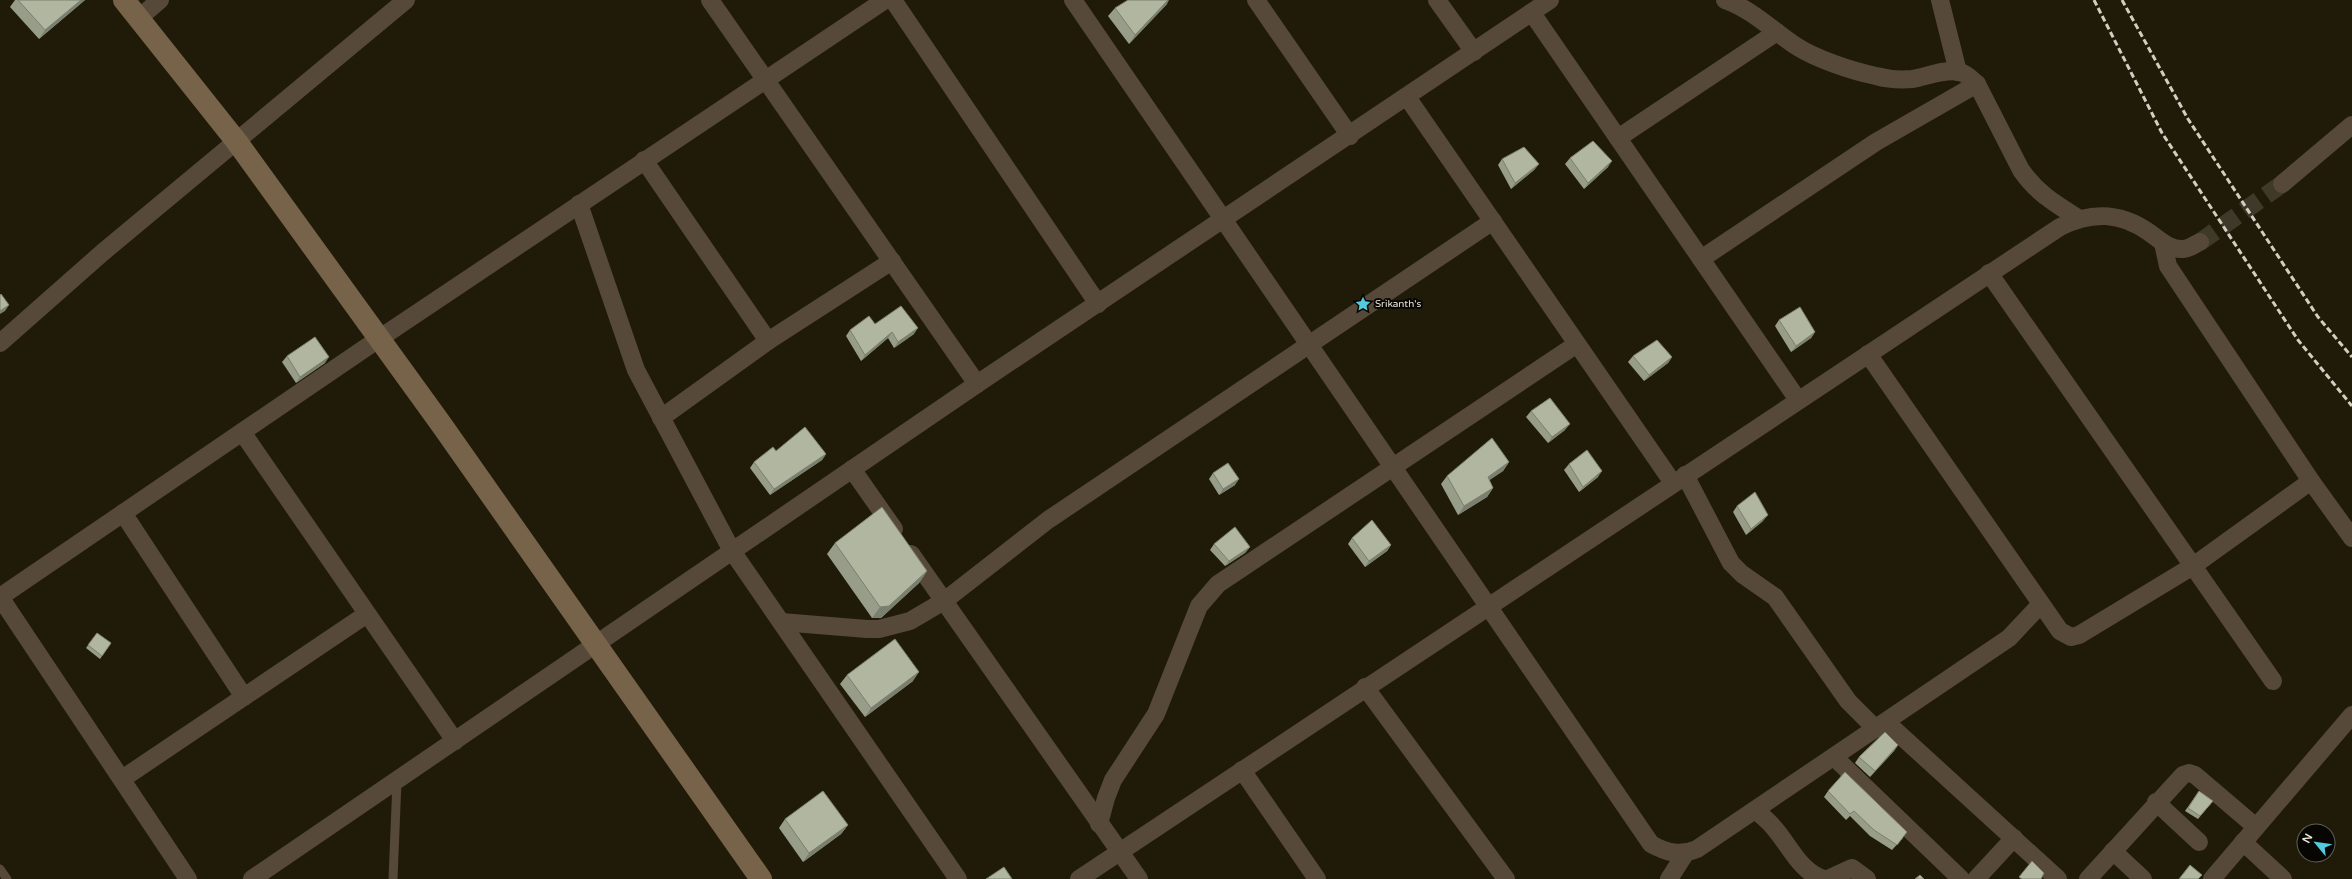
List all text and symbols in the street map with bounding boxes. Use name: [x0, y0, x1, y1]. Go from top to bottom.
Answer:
place icon: Srikanth's: [1354, 295, 1372, 313]
place label: Srikanth's: [1375, 298, 1421, 310]
north arrow: [2296, 823, 2336, 863]
text: N: [2300, 831, 2316, 845]

